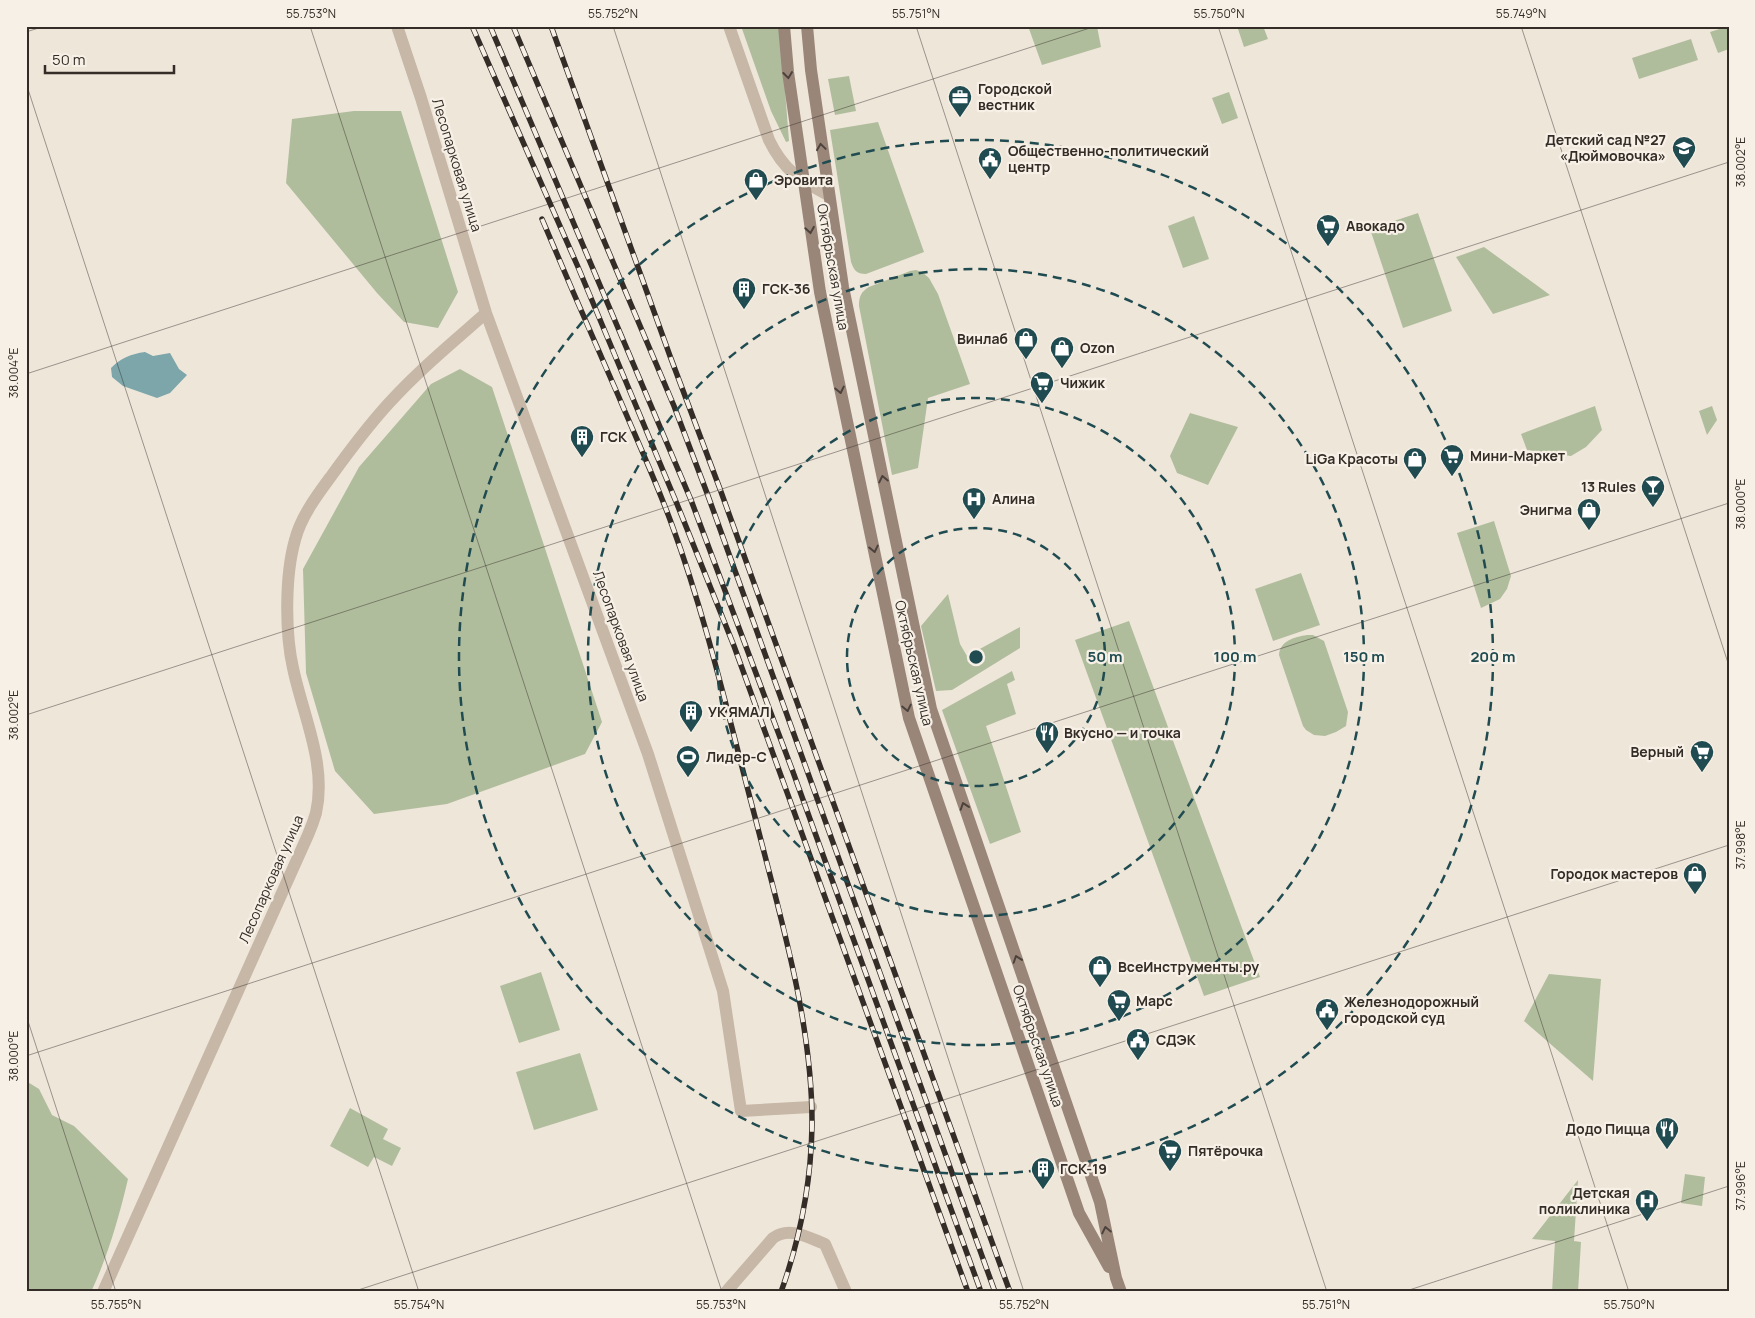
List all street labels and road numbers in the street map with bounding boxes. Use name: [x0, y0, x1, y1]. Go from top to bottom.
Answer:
street label: Лесопарковая улица: [428, 96, 487, 234]
street label: Октябрьская улица: [813, 202, 854, 332]
street label: Лесопарковая улица: [589, 568, 654, 704]
street label: Октябрьская улица: [891, 598, 938, 727]
street label: Лесопарковая улица: [234, 812, 307, 946]
street label: Октябрьская улица: [1009, 982, 1068, 1109]

